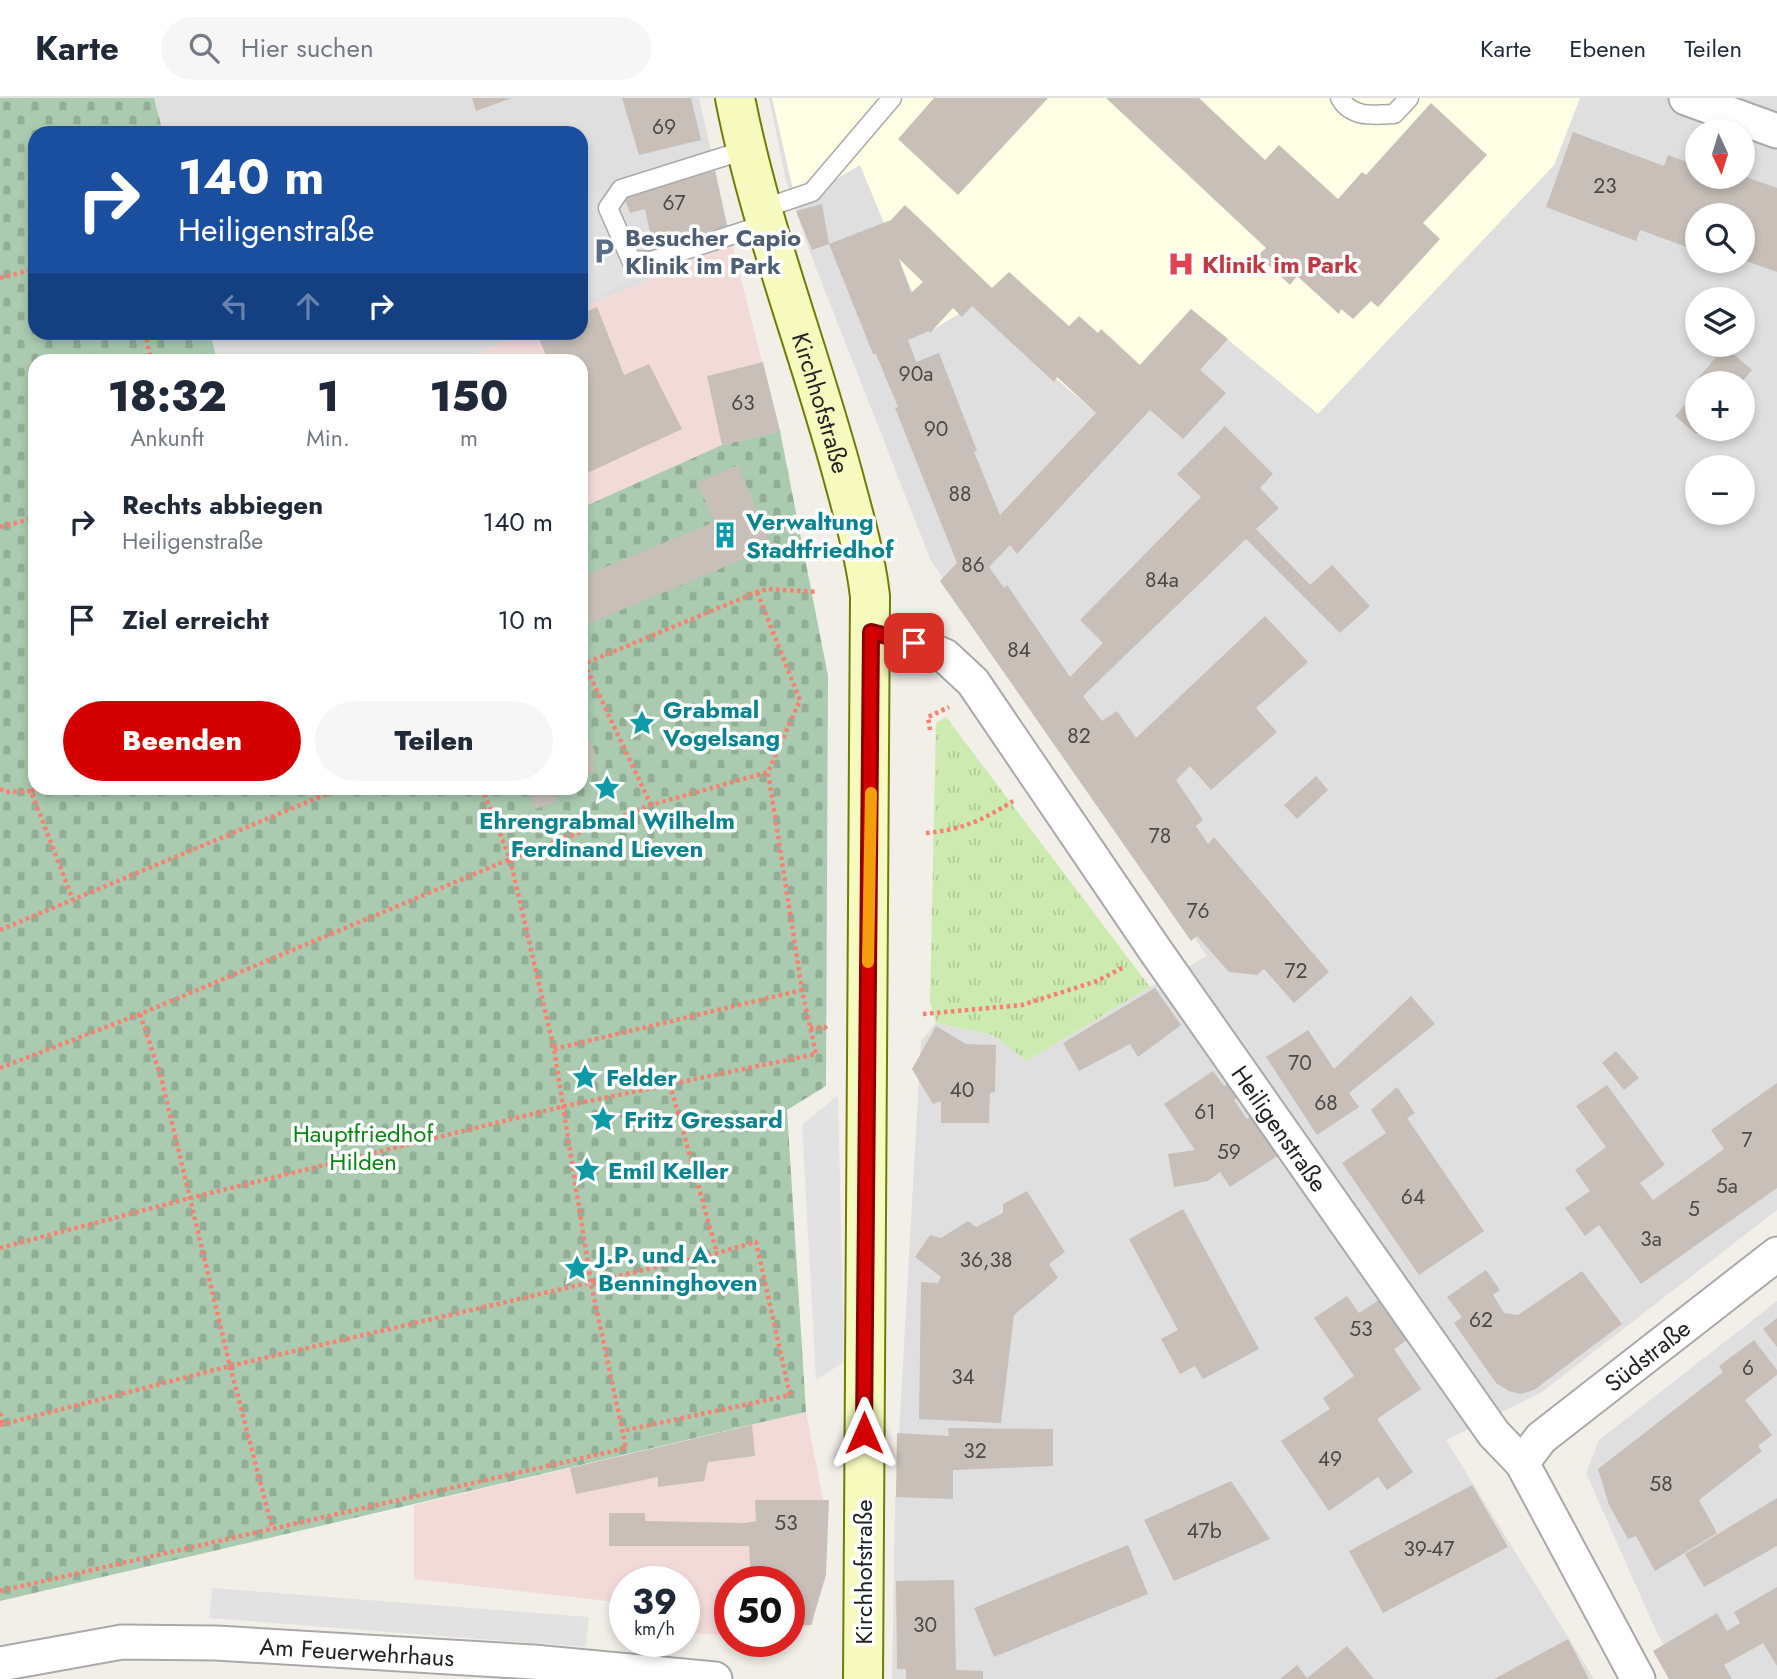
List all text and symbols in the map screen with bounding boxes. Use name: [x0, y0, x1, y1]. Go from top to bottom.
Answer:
search box: [161, 17, 651, 80]
text: Karte: [35, 25, 119, 72]
icon: search: [185, 29, 223, 67]
text: Hier suchen: [241, 29, 374, 67]
text: Karte: [1480, 31, 1531, 66]
text: Ebenen: [1569, 31, 1646, 66]
text: Teilen: [1684, 31, 1742, 66]
house number: 69: [652, 112, 676, 142]
north arrow: [1685, 119, 1755, 189]
map controls: [1685, 119, 1755, 525]
text: 140 m: [178, 142, 324, 212]
icon: right: [63, 154, 154, 245]
house number: 23: [1593, 171, 1617, 201]
house number: 67: [662, 188, 686, 218]
button: search: [1685, 203, 1755, 273]
text: Heiligenstraße: [178, 207, 374, 253]
place label: Besucher Capio Klinik im Park: [625, 220, 801, 283]
parking icon: Besucher Capio Klinik im Park: [589, 236, 619, 266]
place label: Klinik im Park: [1202, 247, 1358, 282]
hospital icon: Klinik im Park: [1166, 249, 1196, 279]
icon: left: [216, 287, 254, 325]
icon: ahead: [289, 287, 327, 325]
icon: right: [362, 287, 400, 325]
button: layers: [1685, 287, 1755, 357]
street label: Kirchhofstraße: [783, 328, 859, 477]
house number: 90a: [899, 359, 933, 389]
text: 18:32: [108, 366, 227, 427]
text: 1: [317, 366, 339, 427]
text: 150: [429, 366, 508, 427]
button: +: [1685, 371, 1755, 441]
house number: 63: [731, 388, 755, 418]
house number: 90: [924, 414, 948, 444]
text: Ankunft: [130, 421, 204, 455]
text: Min.: [306, 421, 350, 455]
text: m: [460, 421, 478, 455]
button: −: [1685, 455, 1755, 525]
house number: 88: [949, 479, 971, 509]
text: Rechts abbiegen: [122, 486, 323, 524]
icon: right: [63, 503, 101, 541]
text: 140 m: [482, 503, 553, 541]
place label: Verwaltung Stadtfriedhof: [745, 504, 895, 567]
building icon: Verwaltung Stadtfriedhof: [710, 520, 740, 550]
text: Heiligenstraße: [122, 524, 263, 558]
house number: 86: [961, 550, 985, 580]
house number: 84a: [1145, 565, 1179, 595]
icon: arrive: [63, 601, 101, 639]
text: Ziel erreicht: [122, 601, 269, 639]
text: 10 m: [498, 601, 553, 639]
pin: [884, 613, 944, 673]
icon: arrive: [895, 624, 933, 662]
house number: 84: [1007, 635, 1031, 665]
place label: Grabmal Vogelsang: [662, 692, 780, 755]
button: Beenden: [63, 701, 301, 781]
button: Teilen: [315, 701, 553, 781]
place icon: Grabmal Vogelsang: [627, 708, 657, 738]
house number: 82: [1067, 721, 1091, 751]
place icon: Ehrengrabmal Wilhelm Ferdinand Lieven: [592, 773, 622, 803]
place label: Ehrengrabmal Wilhelm Ferdinand Lieven: [479, 803, 735, 866]
house number: 78: [1149, 821, 1171, 851]
house number: 76: [1186, 896, 1210, 926]
house number: 72: [1285, 956, 1307, 986]
house number: 70: [1288, 1048, 1312, 1078]
street label: Heiligenstraße: [1223, 1058, 1337, 1199]
place label: Felder: [606, 1060, 677, 1095]
place icon: Felder: [570, 1062, 600, 1092]
house number: 40: [950, 1075, 974, 1105]
house number: 68: [1314, 1088, 1338, 1118]
house number: 61: [1194, 1097, 1216, 1127]
place label: Fritz Gressard: [624, 1102, 783, 1137]
place icon: Fritz Gressard: [588, 1104, 618, 1134]
park label: Hauptfriedhof Hilden: [293, 1116, 434, 1179]
house number: 7: [1741, 1125, 1753, 1155]
house number: 59: [1217, 1137, 1241, 1167]
place label: Emil Keller: [608, 1153, 729, 1188]
place icon: Emil Keller: [572, 1155, 602, 1185]
house number: 5a: [1716, 1171, 1738, 1201]
house number: 64: [1401, 1182, 1425, 1212]
house number: 5: [1688, 1194, 1700, 1224]
house number: 3a: [1640, 1224, 1662, 1254]
place label: J.P. und A. Benninghoven: [594, 1237, 758, 1300]
house number: 36,38: [960, 1245, 1012, 1275]
place icon: J.P. und A. Benninghoven: [562, 1253, 592, 1283]
house number: 62: [1469, 1305, 1493, 1335]
street label: Südstraße: [1597, 1311, 1698, 1400]
house number: 53: [1349, 1314, 1373, 1344]
house number: 6: [1742, 1353, 1754, 1383]
house number: 34: [951, 1362, 975, 1392]
position arrow: [827, 1396, 901, 1470]
house number: 32: [963, 1436, 987, 1466]
house number: 49: [1318, 1444, 1342, 1474]
house number: 58: [1649, 1469, 1673, 1499]
street label: Kirchhofstraße: [846, 1499, 881, 1645]
house number: 53: [774, 1508, 798, 1538]
house number: 47b: [1186, 1516, 1222, 1546]
house number: 39-47: [1403, 1534, 1455, 1564]
speed limit sign: 50: [714, 1566, 805, 1657]
text: 39: [632, 1577, 677, 1627]
house number: 30: [913, 1610, 937, 1640]
text: km/h: [634, 1616, 675, 1642]
street label: Am Feuerwehrhaus: [258, 1628, 455, 1675]

